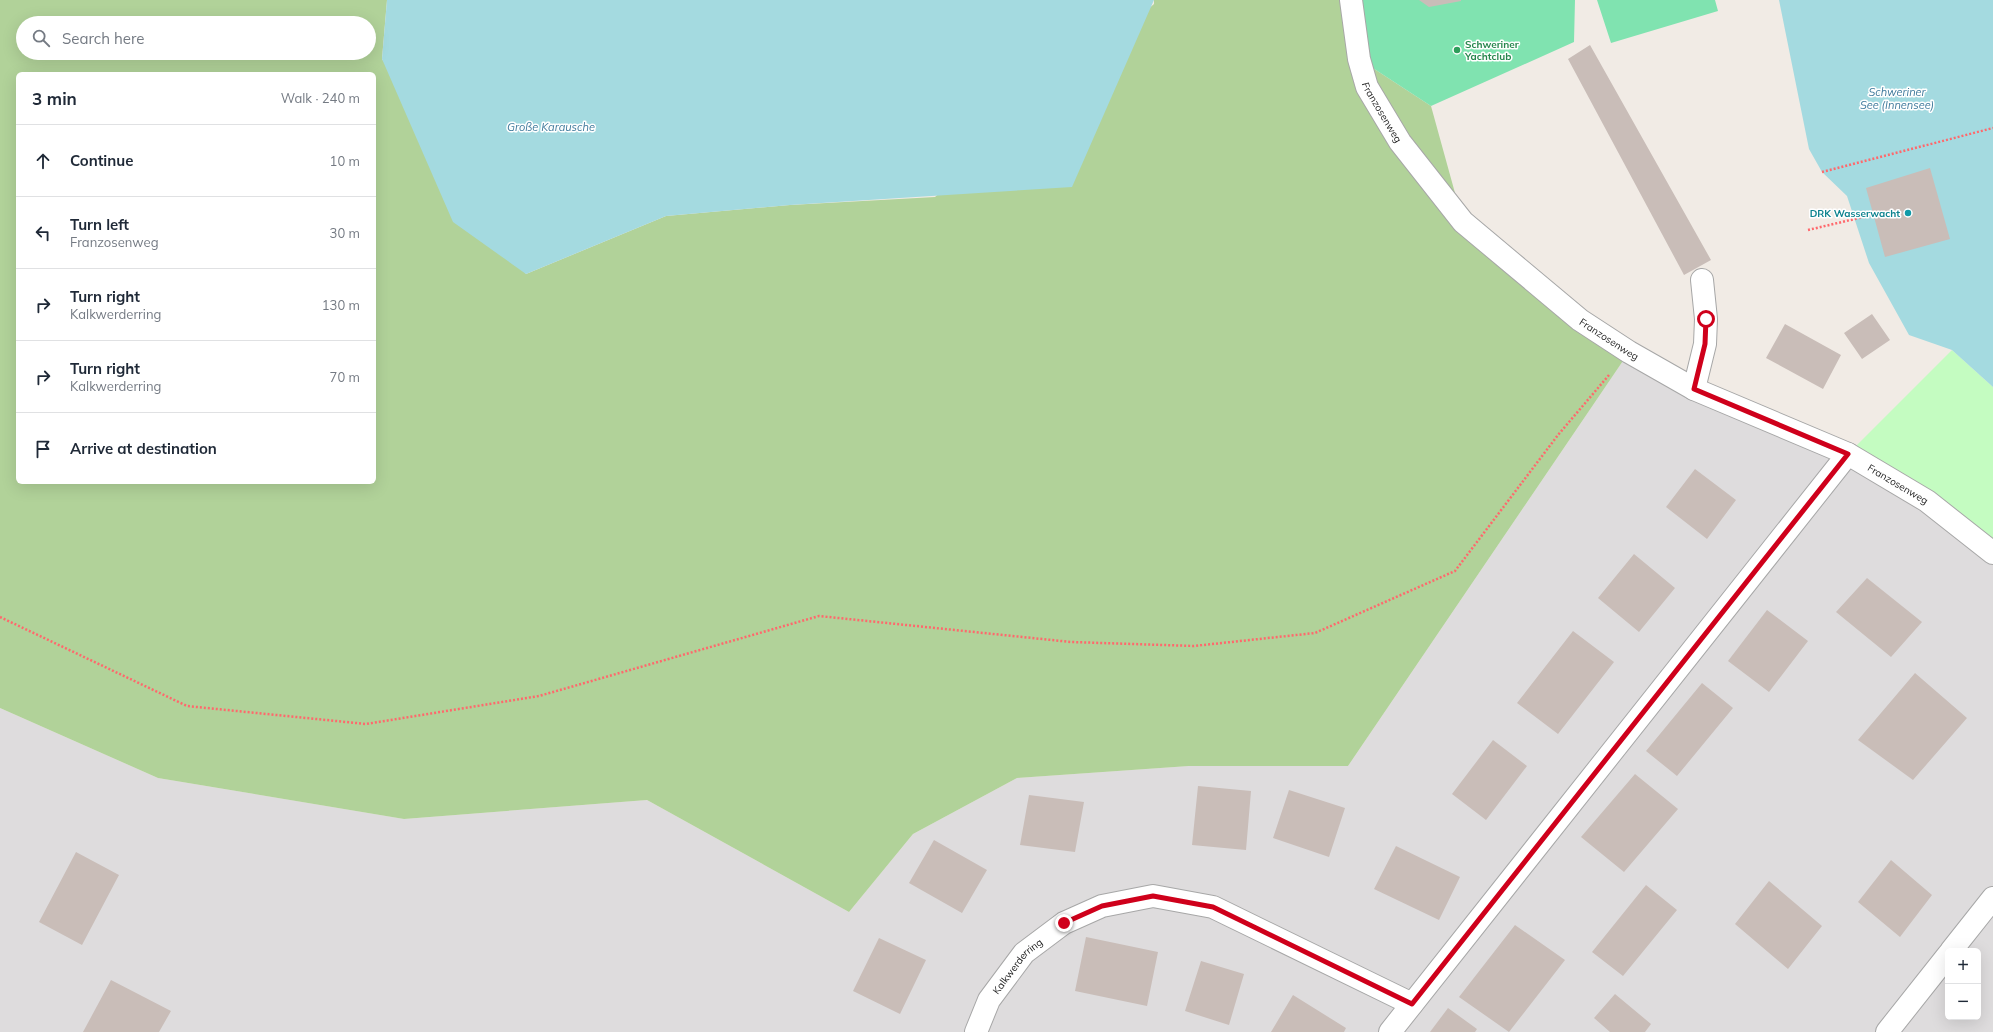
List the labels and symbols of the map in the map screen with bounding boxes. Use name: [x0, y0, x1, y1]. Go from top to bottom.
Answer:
place label: Schweriner Yachtclub: [1464, 38, 1519, 63]
marker: Schweriner Yachtclub: [1452, 45, 1462, 55]
street label: Franzosenweg: [1359, 81, 1405, 145]
water label: Schweriner See (Innensee): [1860, 85, 1934, 112]
water label: Große Karausche: [507, 120, 595, 134]
place label: DRK Wasserwacht: [1810, 207, 1900, 220]
marker: DRK Wasserwacht: [1903, 208, 1913, 218]
route start: [1697, 310, 1715, 328]
street label: Franzosenweg: [1577, 315, 1641, 363]
street label: Franzosenweg: [1865, 461, 1930, 507]
route end: [1055, 914, 1073, 932]
street label: Kalkwerderring: [990, 936, 1045, 997]

